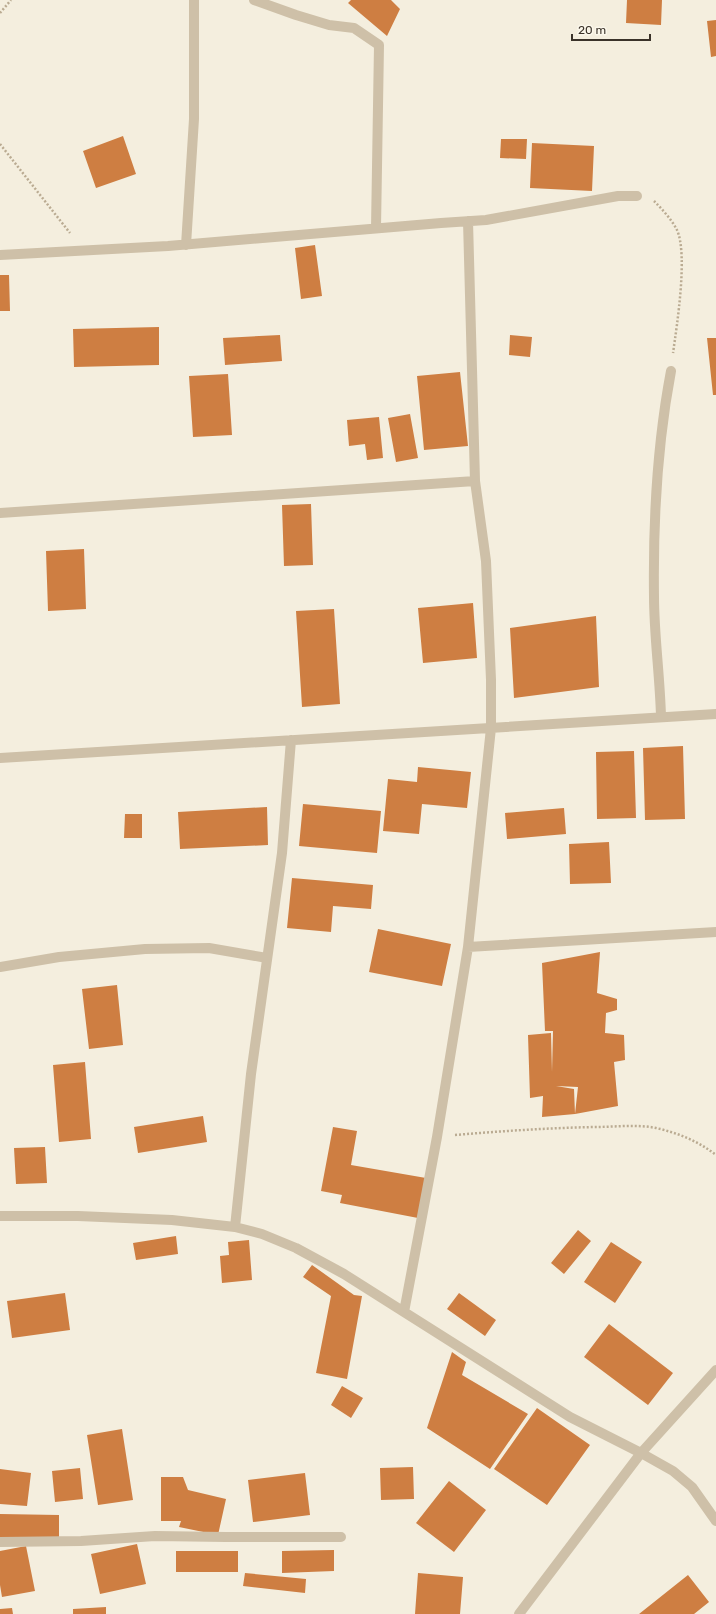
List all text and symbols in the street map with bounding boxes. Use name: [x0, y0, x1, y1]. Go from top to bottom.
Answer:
scale bar: [572, 16, 650, 42]
text: 20 m: [578, 23, 606, 37]

